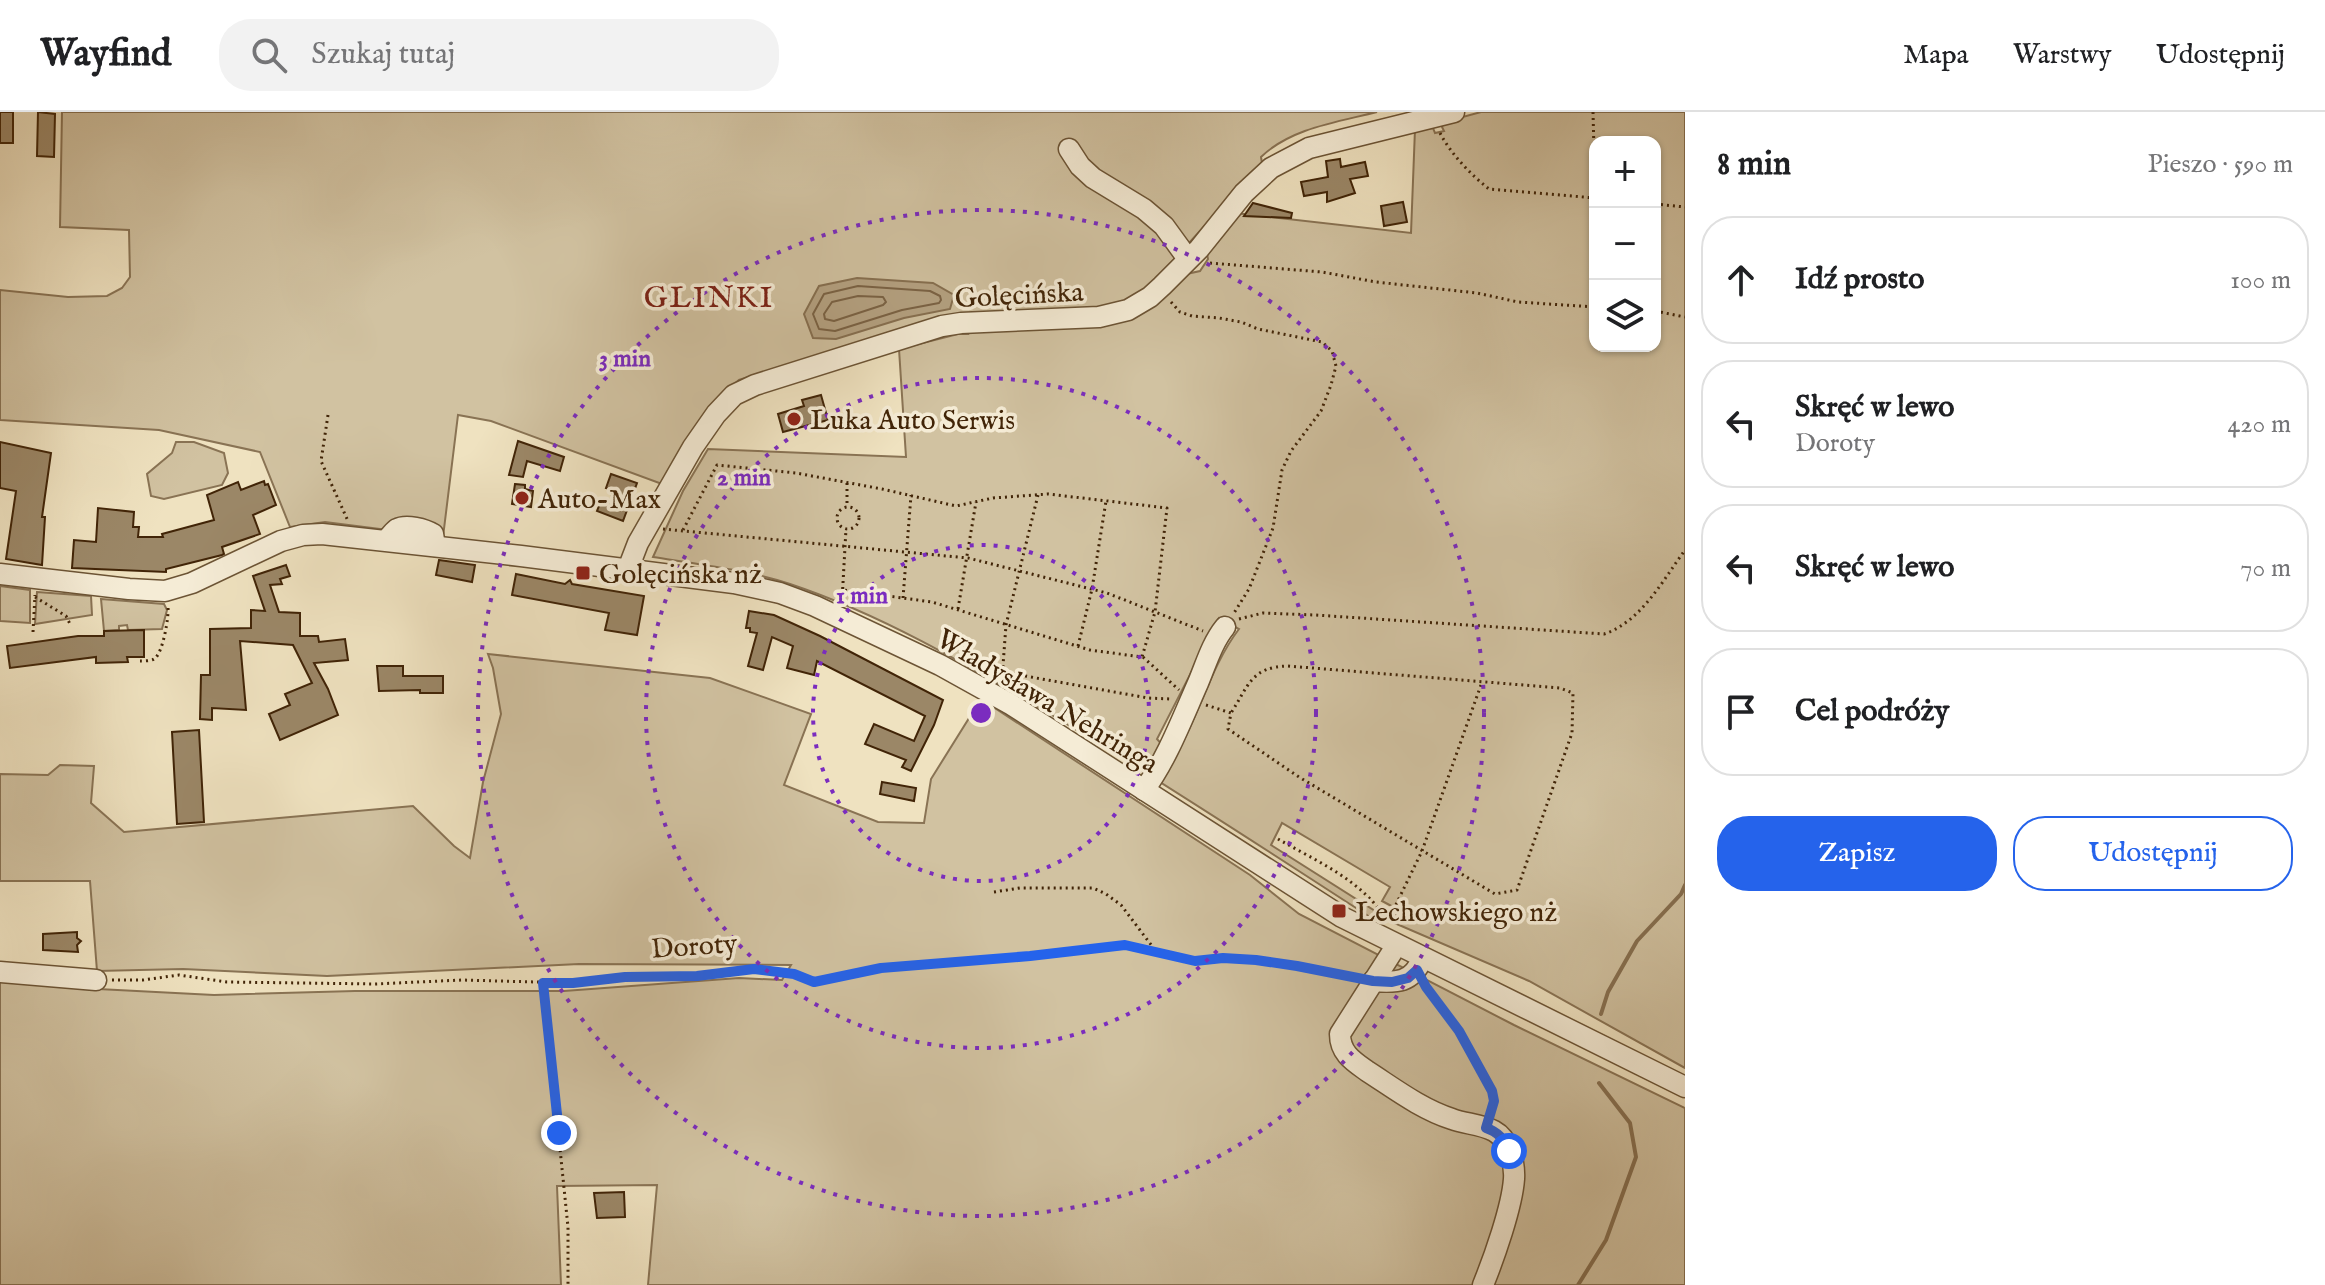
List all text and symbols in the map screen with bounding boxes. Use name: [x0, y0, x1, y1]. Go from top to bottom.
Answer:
search box: [219, 19, 779, 91]
text: Wayfind: [40, 31, 171, 79]
icon: search: [247, 33, 291, 77]
text: Szukaj tutaj: [311, 36, 455, 74]
text: Mapa: [1903, 38, 1969, 73]
text: Warstwy: [2013, 38, 2112, 73]
text: Udostępnij: [2156, 38, 2285, 73]
map controls: [1589, 136, 1661, 352]
button: +: [1589, 136, 1661, 208]
text: 8 min: [1717, 143, 1791, 186]
text: Pieszo · 590 m: [2148, 148, 2293, 181]
button: −: [1589, 208, 1661, 280]
icon: ahead: [1719, 258, 1763, 302]
text: Idź prosto: [1795, 261, 1924, 299]
text: 100 m: [2230, 264, 2291, 297]
street label: Golęcińska: [954, 276, 1085, 317]
district label: GLINKI: [644, 280, 774, 318]
button: layers: [1589, 280, 1661, 352]
text: 3 min: [599, 344, 651, 375]
text: Skręć w lewo: [1795, 389, 1954, 427]
icon: left: [1719, 402, 1763, 446]
place label: Luka Auto Serwis: [810, 404, 1015, 439]
text: 420 m: [2228, 408, 2291, 441]
marker: Luka Auto Serwis: [785, 410, 803, 428]
text: Doroty: [1795, 427, 1875, 460]
text: 2 min: [717, 463, 771, 494]
place label: Auto-Max: [537, 483, 661, 518]
marker: Auto-Max: [513, 489, 531, 507]
icon: left: [1719, 546, 1763, 590]
text: Skręć w lewo: [1795, 549, 1954, 587]
text: 70 m: [2240, 552, 2291, 585]
place label: Golęcińska nż: [599, 558, 762, 593]
marker: Golęcińska nż: [574, 564, 592, 582]
text: 1 min: [836, 581, 888, 612]
street label: Władysława Nehringa: [929, 622, 1165, 783]
icon: arrive: [1719, 690, 1763, 734]
text: Cel podróży: [1795, 693, 1949, 731]
centre of rings: [967, 699, 995, 727]
button: Zapisz: [1717, 816, 1997, 891]
button: Udostępnij: [2013, 816, 2293, 891]
place label: Lechowskiego nż: [1355, 896, 1557, 931]
marker: Lechowskiego nż: [1330, 902, 1348, 920]
street label: Doroty: [650, 927, 739, 968]
route end: [541, 1115, 577, 1151]
route start: [1491, 1133, 1527, 1169]

